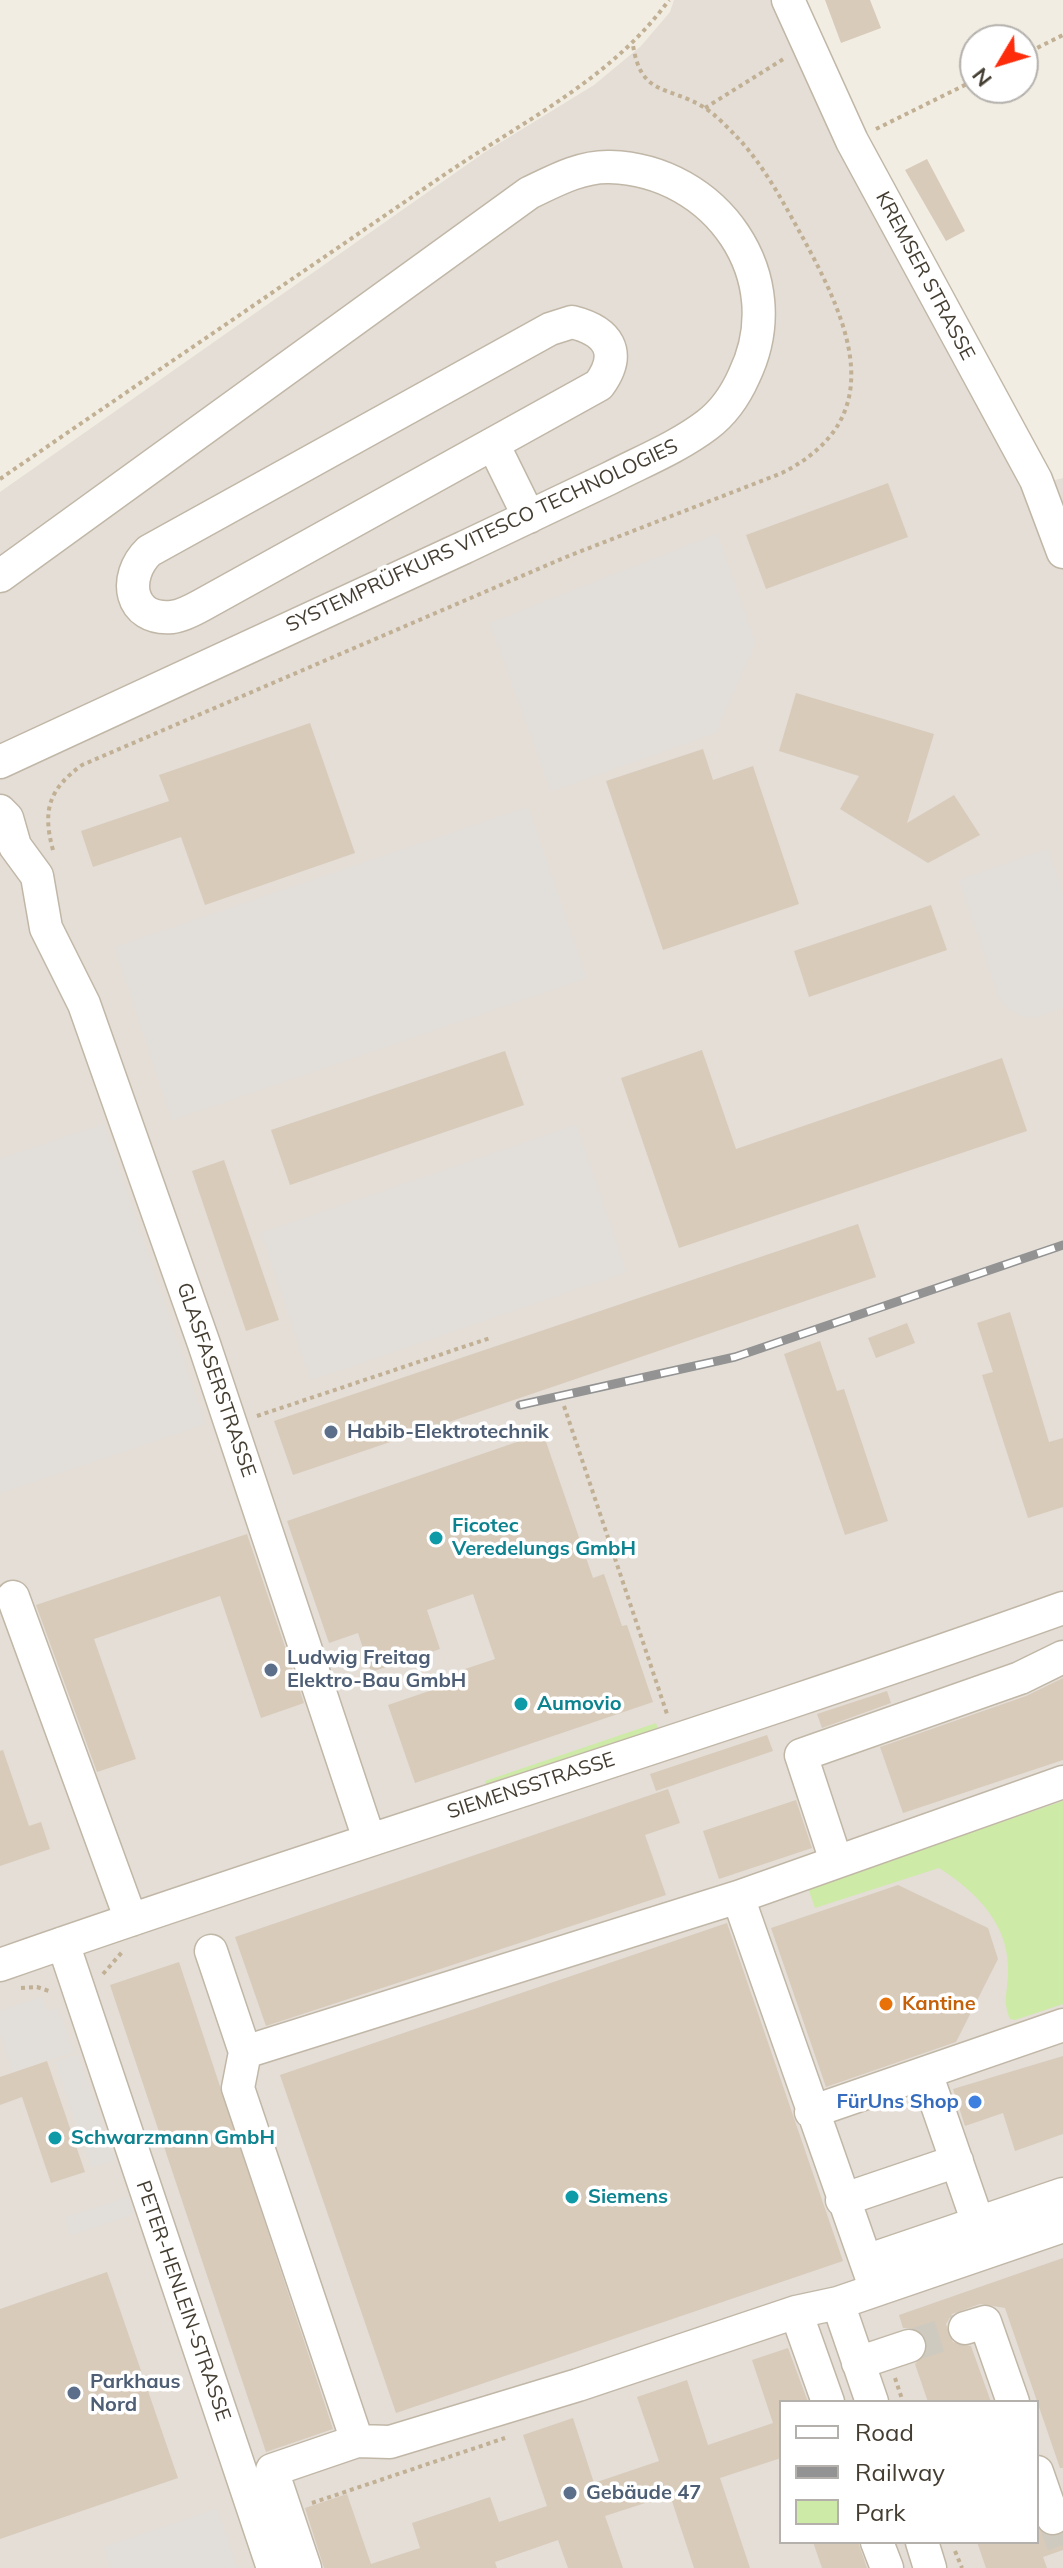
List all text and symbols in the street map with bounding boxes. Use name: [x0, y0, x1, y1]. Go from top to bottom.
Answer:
north arrow: [959, 24, 1039, 104]
text: N: [966, 62, 998, 93]
street label: KREMSER STRASSE: [870, 187, 980, 365]
street label: SYSTEMPRÜFKURS VITESCO TECHNOLOGIES: [282, 434, 682, 638]
street label: GLASFASERSTRASSE: [171, 1280, 261, 1480]
place label: Habib-Elektrotechnik: [347, 1420, 549, 1444]
marker: Habib-Elektrotechnik: [322, 1423, 340, 1441]
place label: Ficotec Veredelungs GmbH: [452, 1514, 636, 1561]
marker: Ficotec Veredelungs GmbH: [427, 1529, 445, 1547]
place label: Ludwig Freitag Elektro-Bau GmbH: [287, 1646, 466, 1693]
marker: Ludwig Freitag Elektro-Bau GmbH: [262, 1661, 280, 1679]
place label: Aumovio: [537, 1692, 621, 1716]
marker: Aumovio: [512, 1695, 530, 1713]
street label: SIEMENSSTRASSE: [444, 1748, 618, 1824]
place label: Kantine: [902, 1992, 976, 2016]
marker: Kantine: [877, 1995, 895, 2013]
place label: FürUns Shop: [836, 2090, 959, 2114]
marker: FürUns Shop: [966, 2093, 984, 2111]
place label: Schwarzmann GmbH: [71, 2126, 275, 2150]
marker: Schwarzmann GmbH: [46, 2129, 64, 2147]
street label: PETER-HENLEIN-STRASSE: [131, 2178, 235, 2424]
place label: Siemens: [588, 2185, 668, 2209]
marker: Siemens: [563, 2188, 581, 2206]
place label: Parkhaus Nord: [90, 2370, 181, 2417]
marker: Parkhaus Nord: [65, 2384, 83, 2402]
legend: [779, 2400, 1039, 2544]
text: Road: [855, 2417, 914, 2447]
text: Railway: [855, 2457, 945, 2487]
place label: Gebäude 47: [586, 2481, 701, 2505]
marker: Gebäude 47: [561, 2484, 579, 2502]
text: Park: [855, 2497, 906, 2527]

